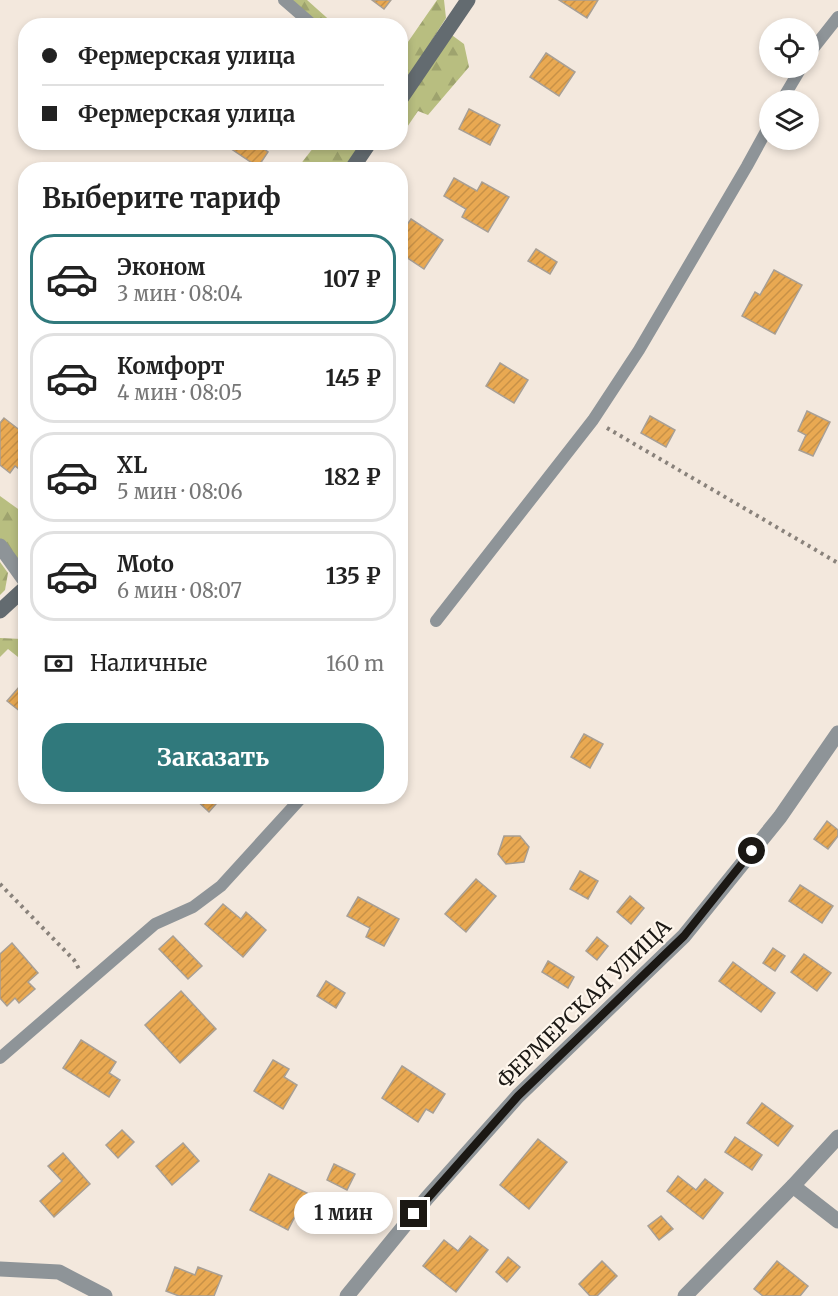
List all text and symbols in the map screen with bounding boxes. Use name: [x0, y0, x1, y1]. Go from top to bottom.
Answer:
map controls: [759, 18, 819, 150]
button: locate: [759, 18, 819, 78]
text: Фермерская улица: [78, 42, 295, 70]
button: layers: [759, 90, 819, 150]
text: Фермерская улица: [78, 100, 295, 128]
text: Выберите тариф: [42, 181, 281, 215]
icon: car: [45, 252, 99, 306]
text: Эконом: [117, 253, 205, 281]
text: 107 ₽: [323, 265, 381, 293]
text: 3 мин · 08:04: [117, 281, 242, 306]
icon: car: [45, 351, 99, 405]
text: Комфорт: [117, 352, 225, 380]
text: 145 ₽: [326, 364, 381, 392]
text: 4 мин · 08:05: [117, 380, 242, 405]
icon: car: [45, 450, 99, 504]
text: XL: [117, 451, 147, 479]
text: 182 ₽: [324, 463, 381, 491]
text: 5 мин · 08:06: [117, 479, 243, 504]
icon: car: [45, 549, 99, 603]
text: Moto: [117, 550, 174, 578]
text: 135 ₽: [326, 562, 381, 590]
text: 6 мин · 08:07: [117, 578, 242, 603]
icon: cash: [42, 647, 75, 680]
text: Наличные: [90, 649, 207, 677]
text: 160 m: [326, 651, 384, 676]
button: Заказать: [42, 723, 384, 792]
route start: [738, 837, 765, 864]
street label: ФЕРМЕРСКАЯ УЛИЦА: [491, 913, 677, 1094]
callout: 1 мин: [294, 1193, 393, 1235]
text: 1 мин: [314, 1200, 373, 1225]
route end: [400, 1200, 427, 1227]

